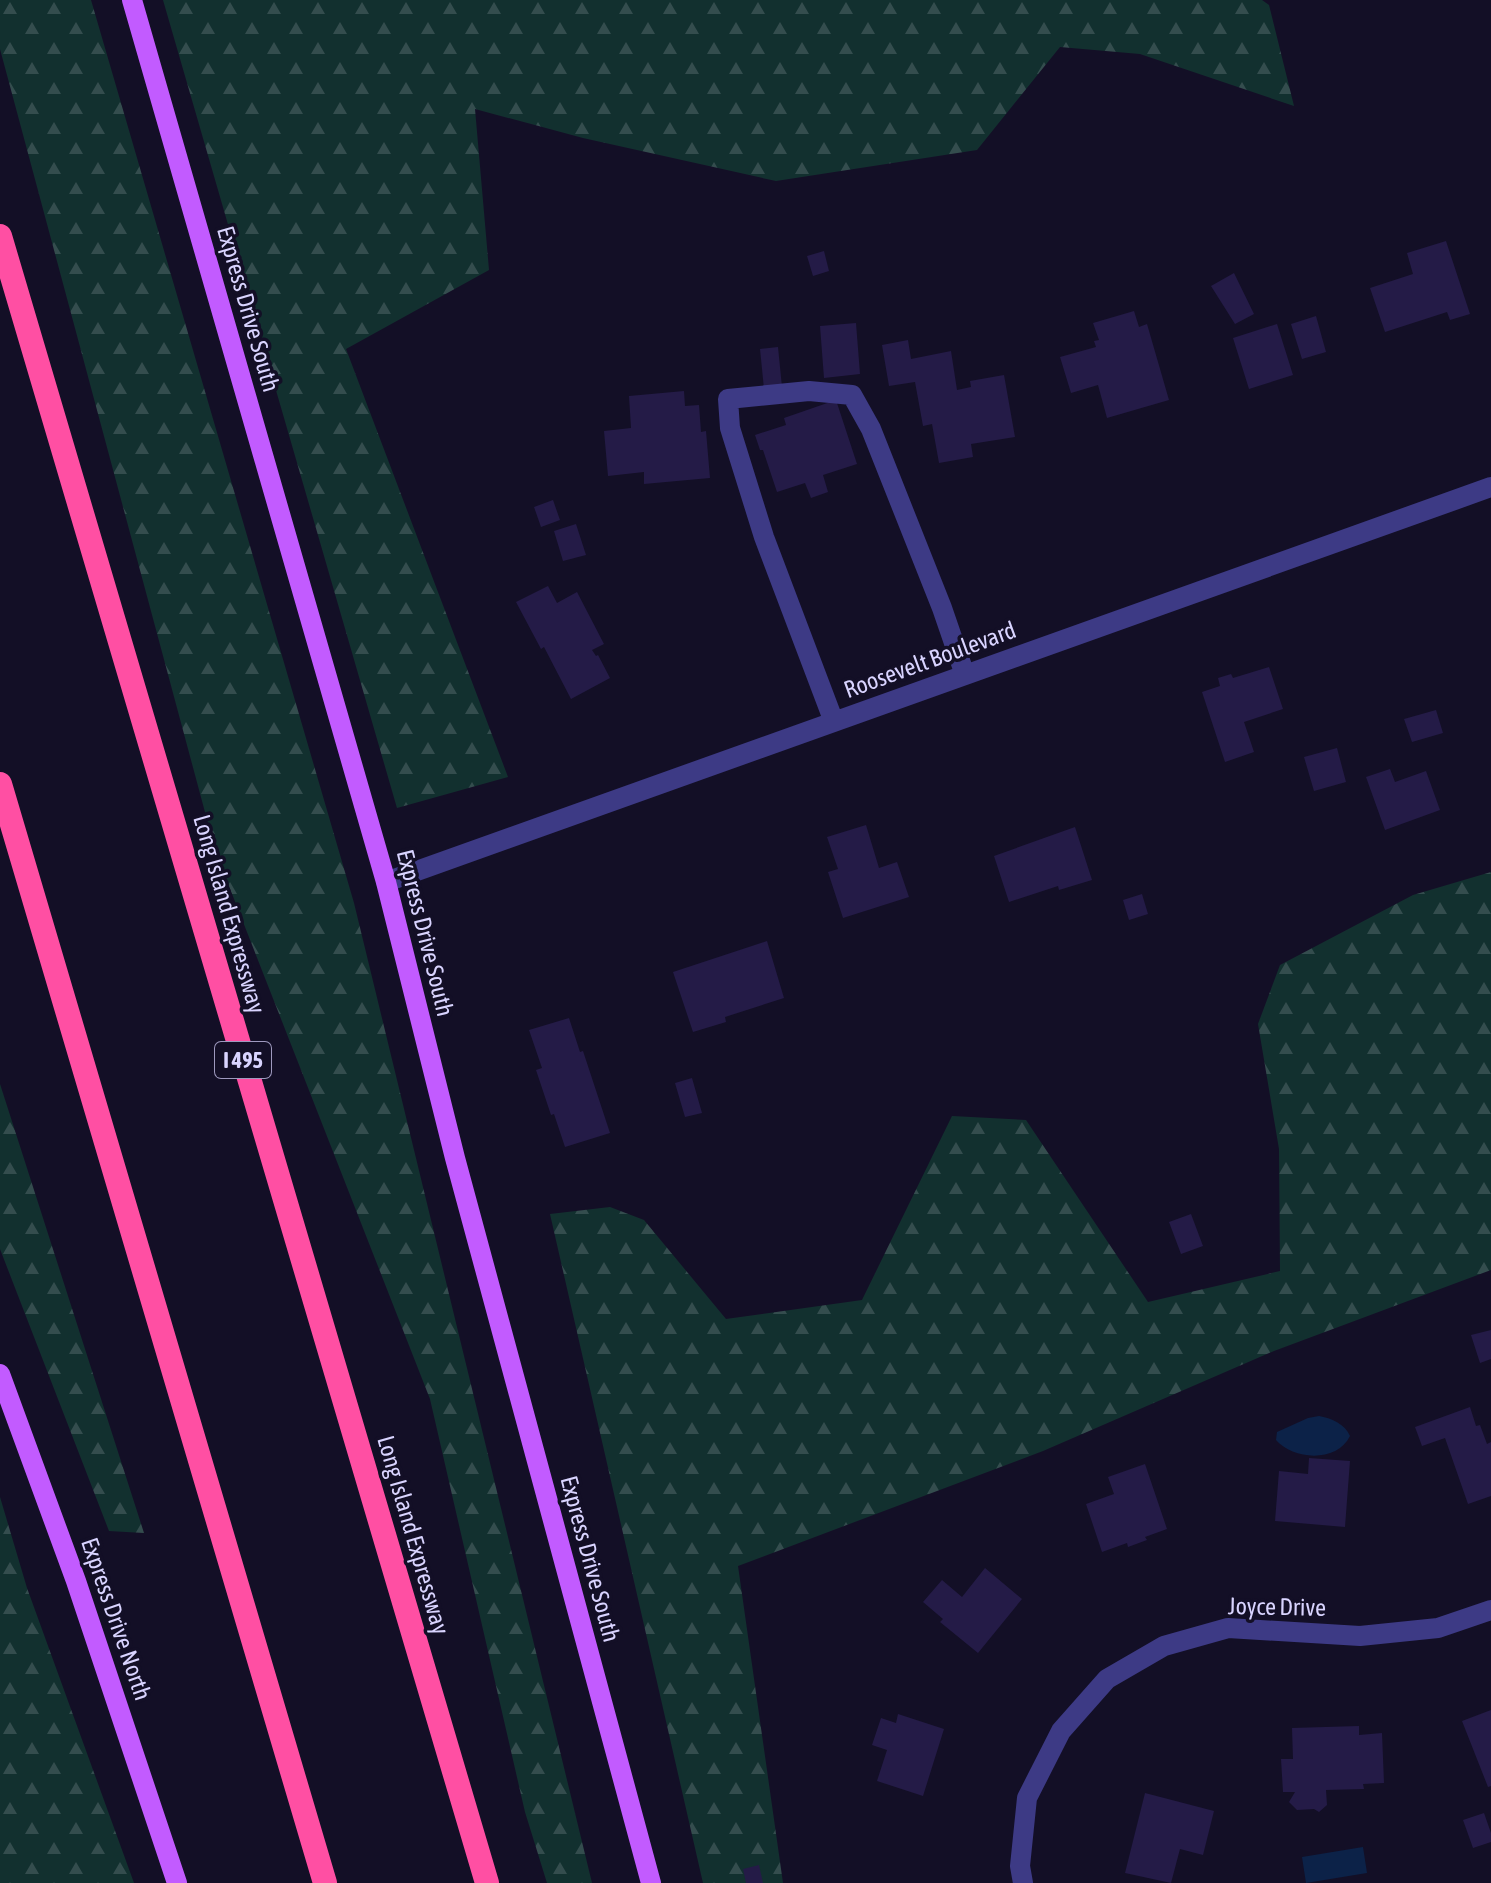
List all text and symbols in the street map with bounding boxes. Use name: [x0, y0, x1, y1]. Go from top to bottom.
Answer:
street label: Express Drive South: [212, 223, 285, 395]
street label: Roosevelt Boulevard: [840, 616, 1020, 703]
street label: Long Island Expressway: [188, 811, 271, 1016]
street label: Express Drive South: [392, 847, 459, 1019]
road number: I 495: [215, 1042, 271, 1078]
street label: Long Island Expressway: [372, 1432, 455, 1637]
street label: Express Drive South: [555, 1473, 626, 1645]
street label: Express Drive North: [76, 1534, 157, 1704]
street label: Joyce Drive: [1228, 1592, 1326, 1621]

